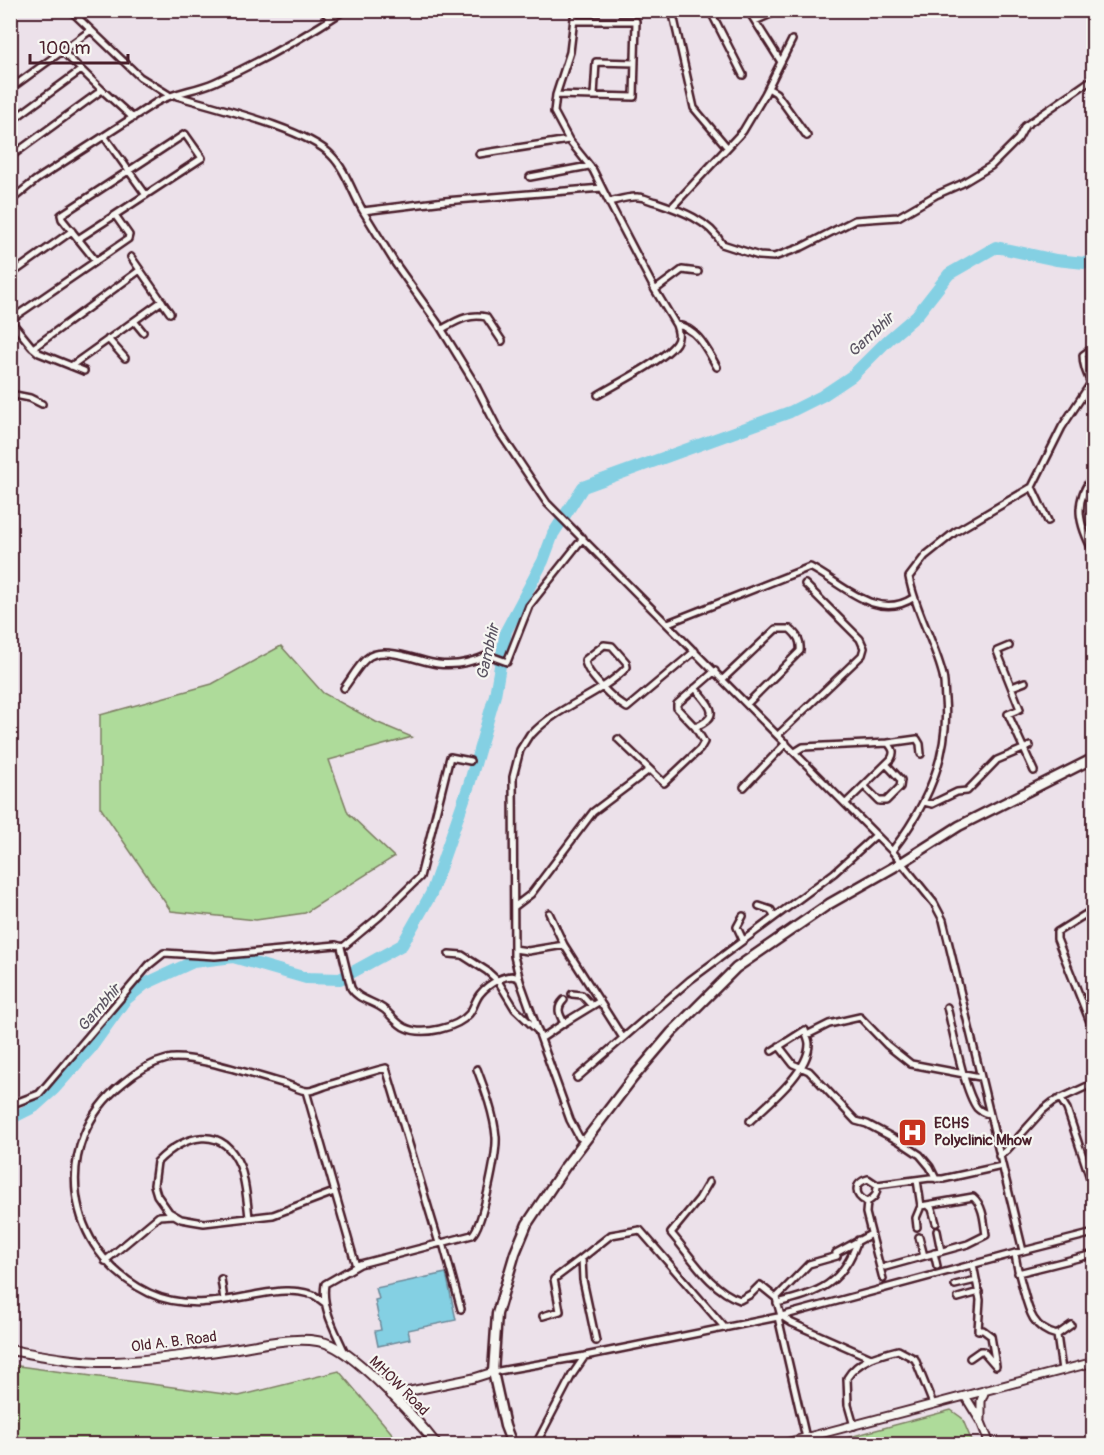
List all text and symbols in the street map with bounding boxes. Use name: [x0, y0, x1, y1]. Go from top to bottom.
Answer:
scale bar: [30, 27, 128, 65]
text: 100 m: [39, 37, 91, 60]
water label: Gambhir: [844, 307, 900, 362]
water label: Gambhir: [472, 620, 505, 682]
water label: Gambhir: [73, 978, 127, 1036]
place label: ECHS Polyclinic Mhow: [934, 1114, 1033, 1150]
hospital icon: ECHS Polyclinic Mhow: [897, 1116, 929, 1148]
street label: Old A. B. Road: [130, 1327, 218, 1357]
street label: MHOW Road: [365, 1352, 433, 1420]

